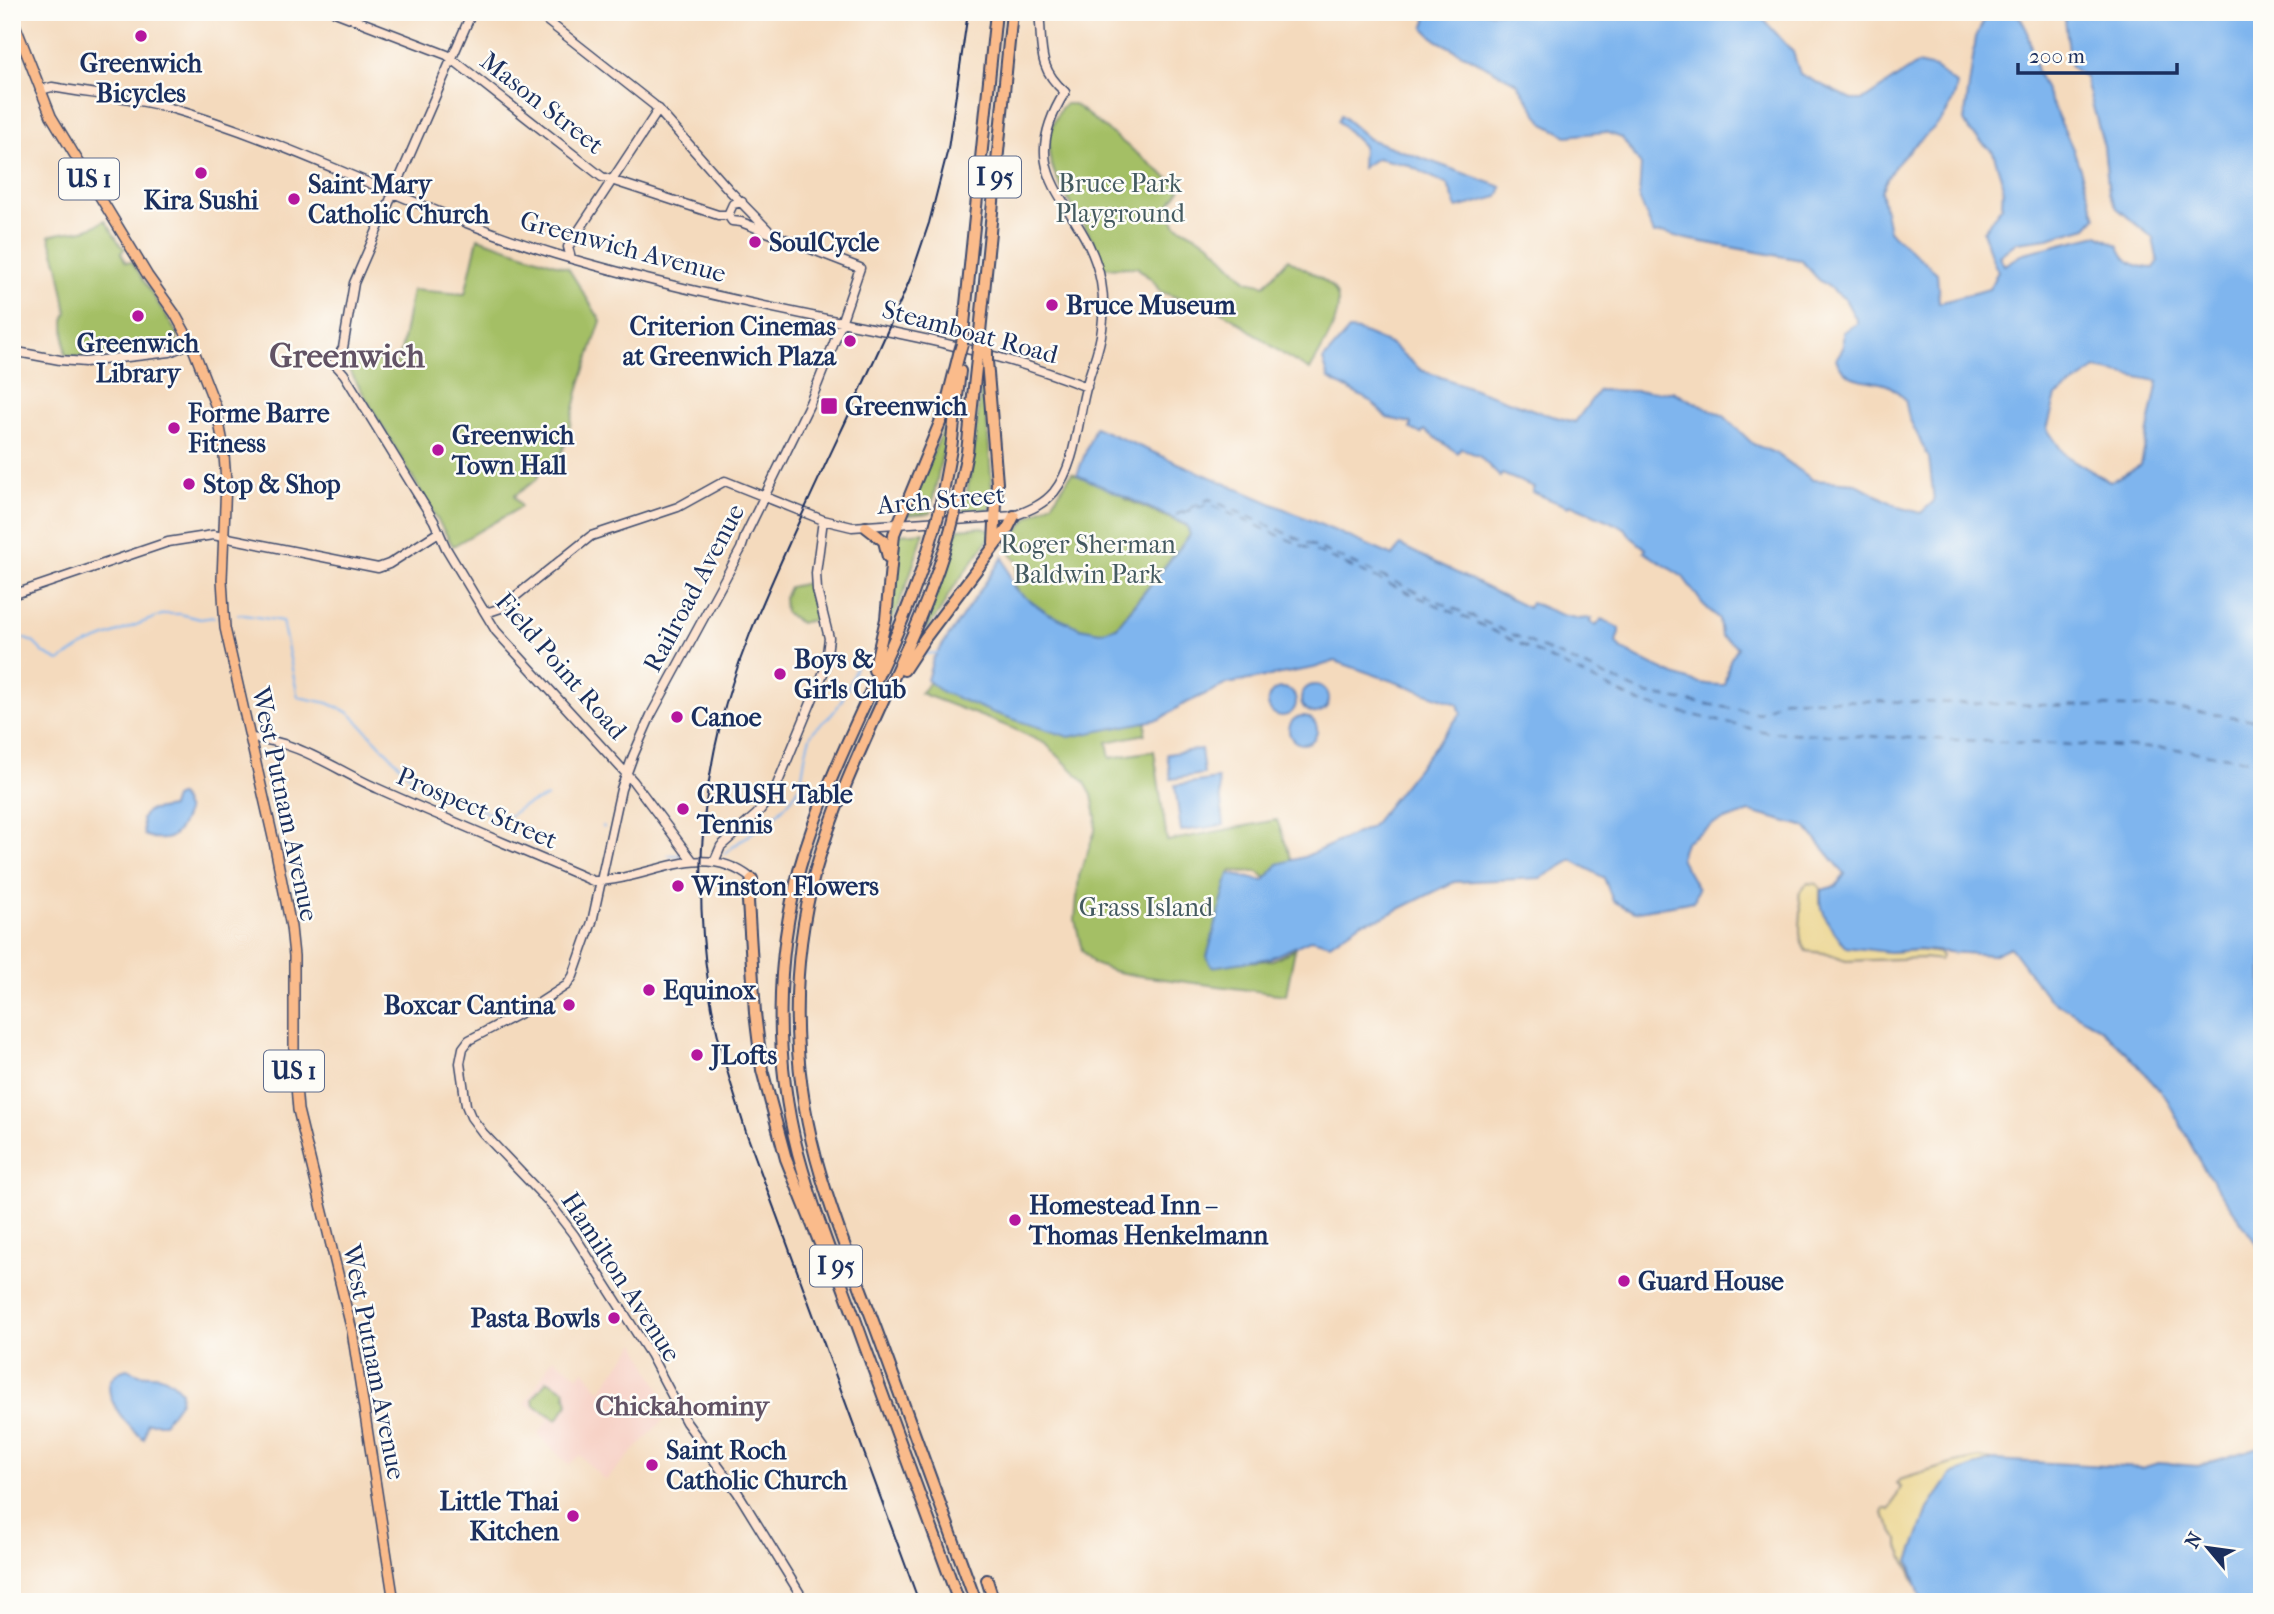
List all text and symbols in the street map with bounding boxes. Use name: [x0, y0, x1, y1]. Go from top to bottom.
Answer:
marker: Greenwich Bicycles: [133, 28, 149, 44]
scale bar: [2018, 32, 2178, 76]
text: 200 m: [2029, 44, 2085, 68]
street label: Mason Street: [474, 45, 610, 161]
place label: Greenwich Bicycles: [80, 48, 203, 109]
road number: I 95: [969, 156, 1021, 197]
road number: US 1: [59, 159, 119, 200]
marker: Kira Sushi: [193, 165, 209, 181]
park label: Bruce Park Playground: [1055, 168, 1186, 229]
place label: Saint Mary Catholic Church: [308, 169, 490, 230]
place label: Kira Sushi: [143, 185, 259, 216]
marker: Saint Mary Catholic Church: [286, 191, 302, 207]
street label: Greenwich Avenue: [517, 205, 730, 289]
place label: SoulCycle: [769, 227, 879, 258]
marker: SoulCycle: [747, 234, 763, 250]
place label: Bruce Museum: [1066, 290, 1236, 321]
street label: Steamboat Road: [879, 294, 1062, 371]
marker: Bruce Museum: [1044, 297, 1060, 313]
marker: Greenwich Library: [130, 308, 146, 324]
place label: Criterion Cinemas at Greenwich Plaza: [623, 311, 837, 372]
place label: Greenwich Library: [77, 328, 200, 389]
marker: Criterion Cinemas at Greenwich Plaza: [842, 333, 858, 349]
district label: Greenwich: [269, 337, 425, 376]
place label: Greenwich: [845, 391, 968, 422]
marker: Greenwich: [819, 396, 839, 416]
place label: Forme Barre Fitness: [187, 398, 330, 459]
marker: Forme Barre Fitness: [166, 420, 182, 436]
place label: Greenwich Town Hall: [451, 420, 575, 481]
marker: Greenwich Town Hall: [430, 442, 446, 458]
place label: Stop & Shop: [203, 469, 341, 500]
marker: Stop & Shop: [181, 476, 197, 492]
street label: Arch Street: [875, 479, 1007, 521]
street label: Railroad Avenue: [637, 499, 751, 677]
park label: Roger Sherman Baldwin Park: [1000, 529, 1176, 590]
street label: Field Point Road: [489, 586, 634, 746]
place label: Boys & Girls Club: [794, 644, 906, 705]
marker: Boys & Girls Club: [772, 666, 788, 682]
street label: West Putnam Avenue: [245, 683, 325, 924]
place label: Canoe: [691, 702, 762, 733]
marker: Canoe: [669, 709, 685, 725]
street label: Prospect Street: [392, 760, 563, 856]
place label: CRUSH Table Tennis: [696, 779, 853, 840]
marker: CRUSH Table Tennis: [675, 801, 691, 817]
place label: Winston Flowers: [691, 871, 879, 902]
marker: Winston Flowers: [670, 878, 686, 894]
park label: Grass Island: [1079, 892, 1214, 923]
place label: Equinox: [663, 975, 756, 1006]
marker: Equinox: [641, 982, 657, 998]
place label: Boxcar Cantina: [384, 990, 556, 1021]
marker: Boxcar Cantina: [561, 997, 577, 1013]
place label: JLofts: [708, 1040, 777, 1071]
marker: JLofts: [689, 1047, 705, 1063]
road number: US 1: [264, 1050, 324, 1092]
street label: Hamilton Avenue: [555, 1186, 687, 1368]
place label: Homestead Inn – Thomas Henkelmann: [1028, 1190, 1269, 1251]
marker: Homestead Inn – Thomas Henkelmann: [1007, 1212, 1023, 1228]
street label: West Putnam Avenue: [336, 1241, 412, 1482]
road number: I 95: [810, 1246, 862, 1286]
place label: Guard House: [1638, 1266, 1784, 1297]
marker: Guard House: [1616, 1273, 1632, 1289]
place label: Pasta Bowls: [471, 1303, 600, 1334]
marker: Pasta Bowls: [606, 1310, 622, 1326]
district label: Chickahominy: [595, 1389, 771, 1422]
place label: Saint Roch Catholic Church: [666, 1435, 848, 1496]
marker: Saint Roch Catholic Church: [644, 1457, 660, 1473]
place label: Little Thai Kitchen: [439, 1486, 560, 1547]
marker: Little Thai Kitchen: [565, 1508, 581, 1524]
north arrow: [2172, 1512, 2242, 1582]
text: N: [2181, 1528, 2207, 1552]

